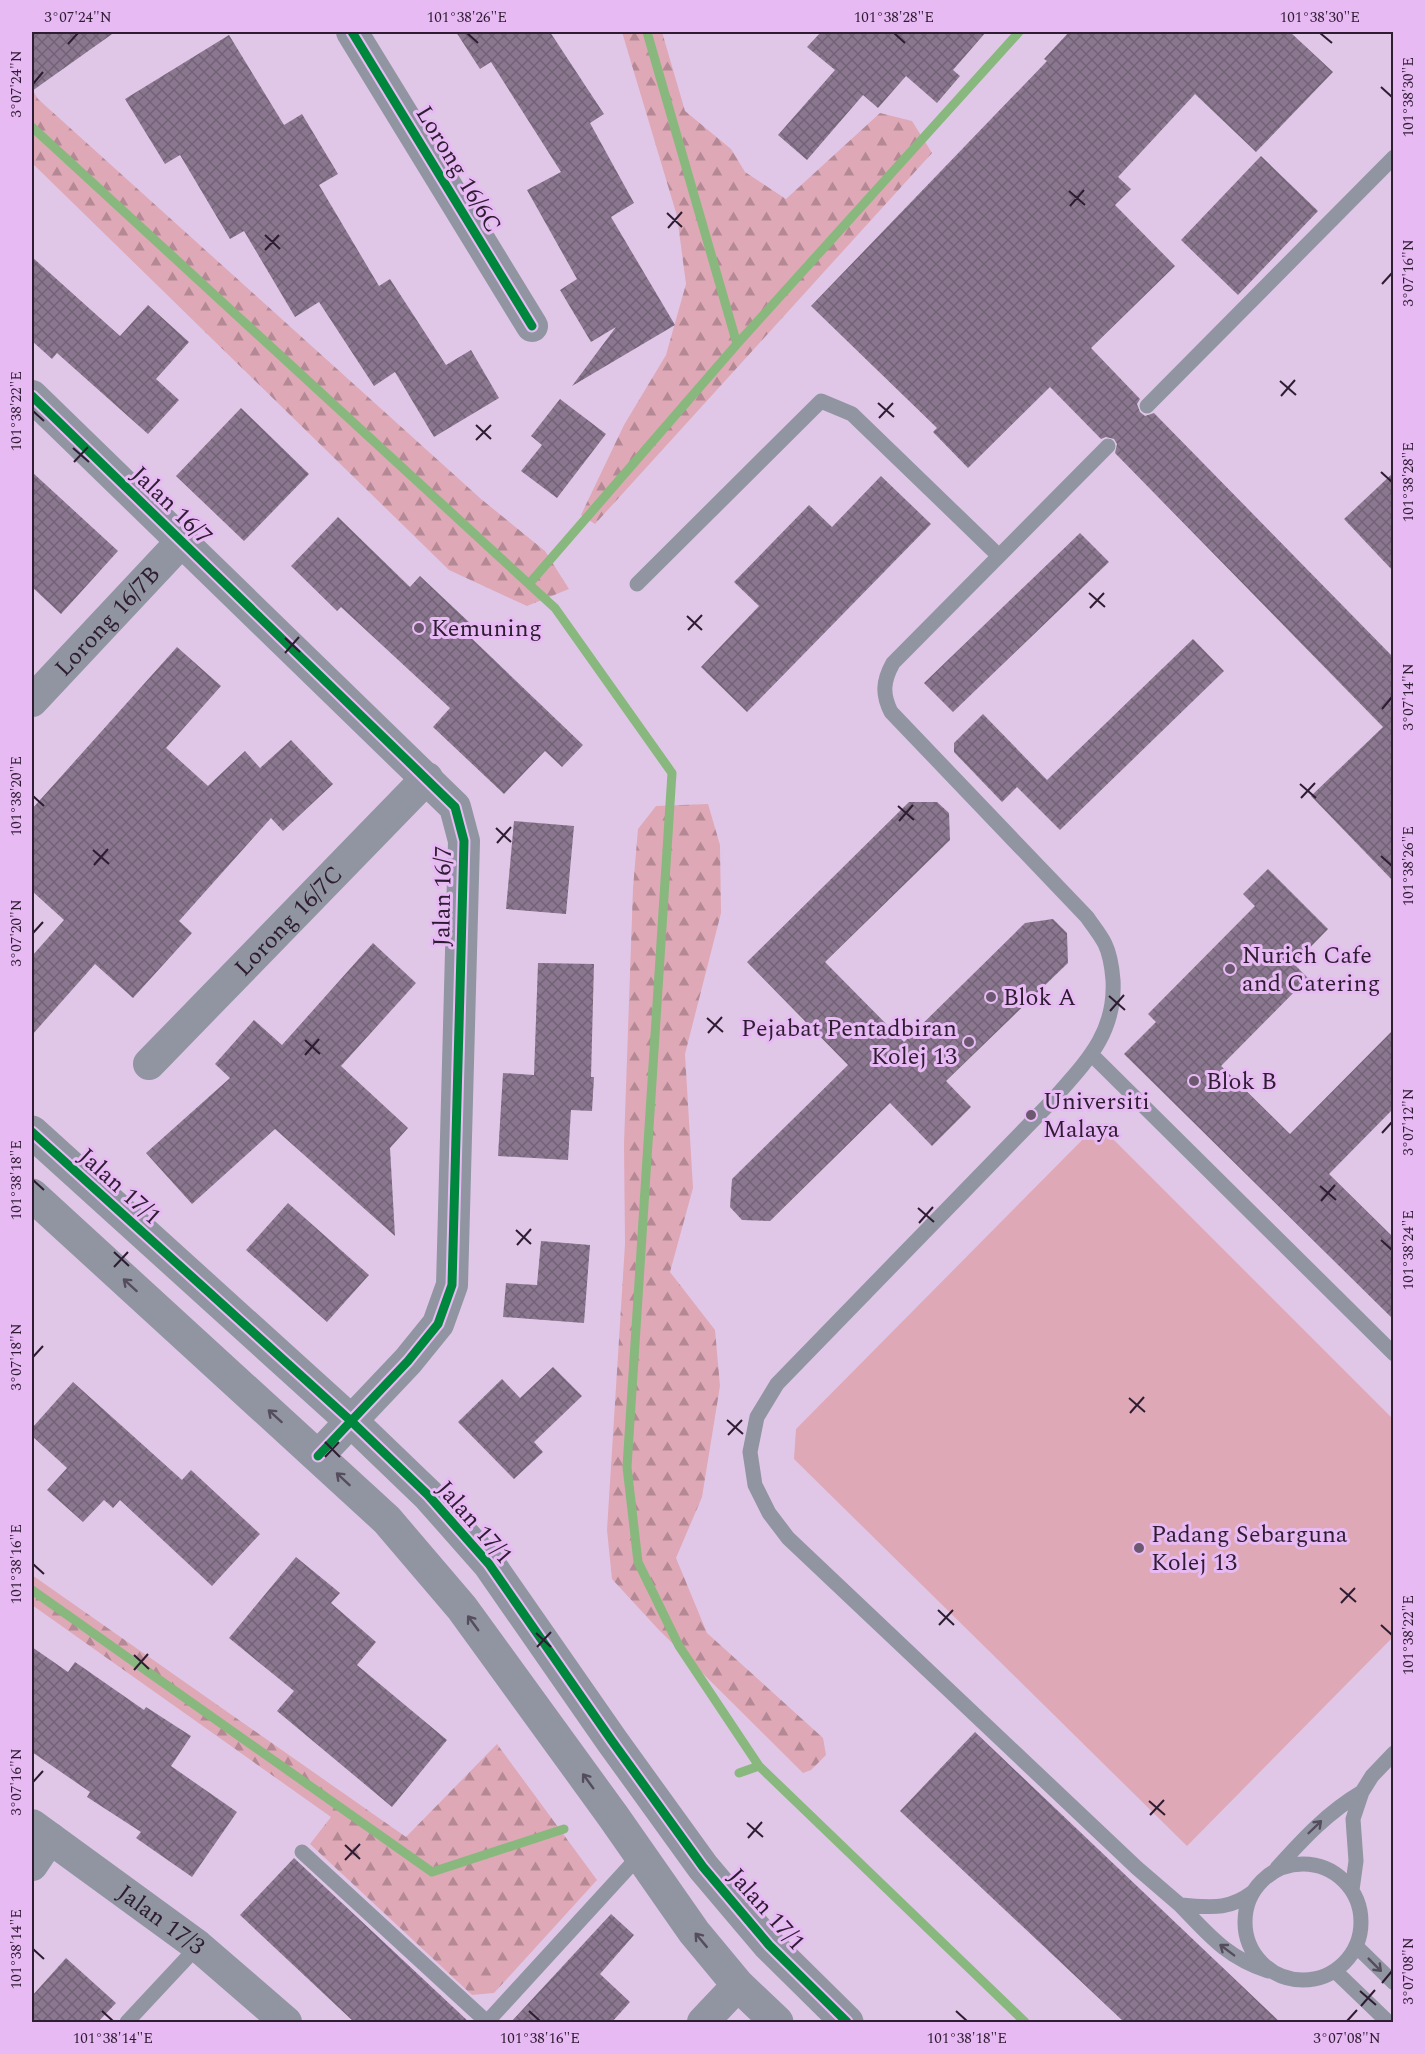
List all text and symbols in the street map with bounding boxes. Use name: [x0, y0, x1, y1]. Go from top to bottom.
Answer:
text: 3°07'24"N: [44, 6, 112, 29]
text: 101°38'26"E: [427, 6, 507, 29]
text: 101°38'28"E: [854, 6, 934, 29]
text: 101°38'30"E: [1280, 6, 1360, 29]
text: 3°07'24"N: [5, 50, 28, 118]
text: 101°38'30"E: [1397, 57, 1420, 137]
street label: Lorong 16/6C: [406, 99, 510, 240]
text: 3°07'16"N: [1397, 239, 1420, 307]
text: 101°38'22"E: [5, 371, 28, 451]
text: 101°38'28"E: [1397, 442, 1420, 522]
street label: Jalan 16/7: [122, 458, 220, 554]
street label: Lorong 16/7B: [46, 558, 169, 685]
place label: Kemuning: [431, 611, 542, 647]
marker: Kemuning: [412, 621, 426, 635]
text: 3°07'14"N: [1397, 663, 1420, 731]
text: 101°38'20"E: [5, 756, 28, 836]
text: 101°38'26"E: [1397, 826, 1420, 906]
street label: Jalan 16/7: [424, 845, 462, 947]
street label: Lorong 16/7C: [226, 857, 352, 985]
text: 3°07'20"N: [5, 899, 28, 967]
place label: Nurich Cafe and Catering: [1242, 938, 1380, 1002]
marker: Nurich Cafe and Catering: [1223, 962, 1237, 976]
place label: Blok A: [1003, 980, 1076, 1016]
marker: Blok A: [984, 990, 998, 1004]
place label: Pejabat Pentadbiran Kolej 13: [741, 1011, 957, 1075]
marker: Pejabat Pentadbiran Kolej 13: [962, 1035, 976, 1049]
place label: Blok B: [1206, 1064, 1277, 1100]
marker: Blok B: [1187, 1074, 1201, 1088]
place label: Universiti Malaya: [1043, 1084, 1150, 1148]
text: 3°07'12"N: [1397, 1088, 1420, 1156]
marker: Universiti Malaya: [1024, 1108, 1038, 1122]
text: 101°38'18"E: [5, 1140, 28, 1220]
street label: Jalan 17/1: [70, 1140, 169, 1234]
text: 101°38'24"E: [1397, 1210, 1420, 1290]
one-way arrow: [123, 1278, 138, 1292]
text: 3°07'18"N: [5, 1323, 28, 1391]
one-way arrow: [267, 1409, 282, 1423]
one-way arrow: [336, 1471, 351, 1486]
street label: Jalan 17/1: [428, 1473, 521, 1573]
place label: Padang Sebarguna Kolej 13: [1151, 1517, 1348, 1581]
text: 101°38'16"E: [5, 1524, 28, 1604]
marker: Padang Sebarguna Kolej 13: [1132, 1541, 1146, 1555]
text: 101°38'22"E: [1397, 1595, 1420, 1675]
one-way arrow: [467, 1616, 479, 1632]
text: 3°07'16"N: [5, 1748, 28, 1816]
one-way arrow: [581, 1774, 594, 1790]
one-way arrow: [1307, 1820, 1322, 1835]
street label: Jalan 17/1: [719, 1860, 813, 1959]
street label: Jalan 17/3: [109, 1876, 212, 1964]
text: 101°38'14"E: [5, 1909, 28, 1989]
one-way arrow: [694, 1932, 707, 1948]
text: 3°07'08"N: [1397, 1937, 1420, 2005]
one-way arrow: [1219, 1944, 1235, 1957]
one-way arrow: [1367, 1957, 1382, 1972]
text: 101°38'14"E: [73, 2027, 153, 2050]
text: 101°38'16"E: [500, 2027, 580, 2050]
text: 101°38'18"E: [927, 2027, 1007, 2050]
text: 3°07'08"N: [1313, 2027, 1381, 2050]

